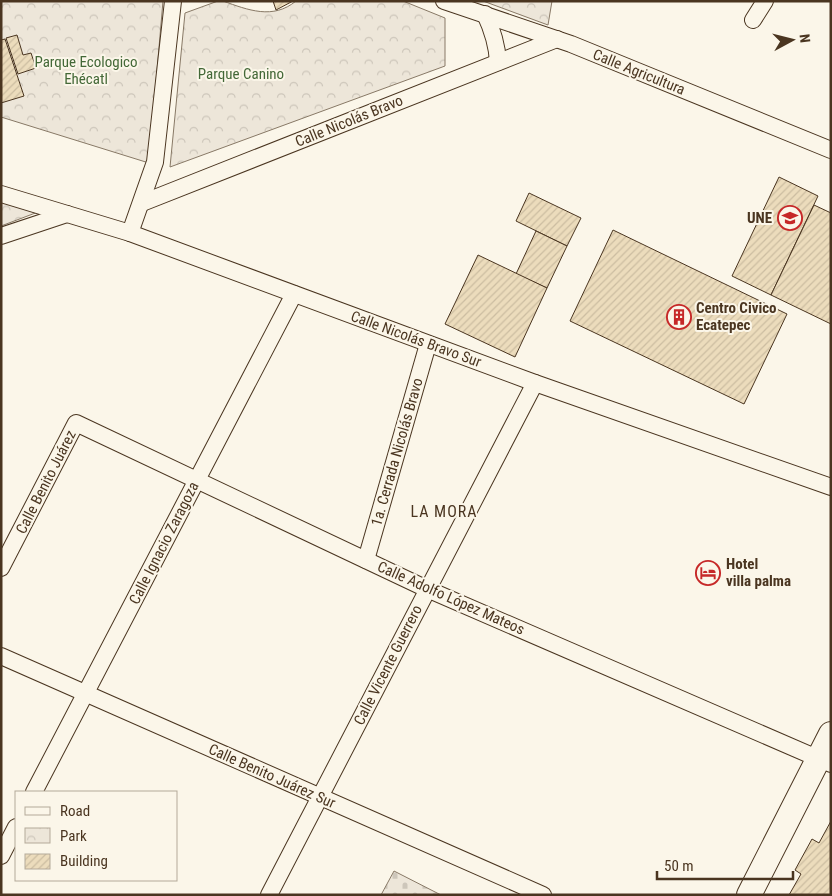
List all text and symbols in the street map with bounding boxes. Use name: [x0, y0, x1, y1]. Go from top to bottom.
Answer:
north arrow: [767, 15, 817, 65]
text: N: [796, 33, 813, 44]
street label: Calle Agricultura: [590, 45, 688, 99]
park label: Parque Ecologico Ehécatl: [34, 53, 138, 88]
park label: Parque Canino: [198, 65, 284, 83]
street label: Calle Nicolás Bravo: [293, 91, 405, 151]
school or university icon: UNE: [777, 205, 803, 231]
place label: UNE: [747, 209, 772, 227]
place label: Centro Civico Ecatepec: [696, 299, 777, 334]
building icon: Centro Civico Ecatepec: [666, 304, 692, 330]
street label: Calle Nicolás Bravo Sur: [348, 307, 484, 371]
street label: 1a. Cerrada Nicolás Bravo: [367, 376, 427, 528]
street label: Calle Benito Juárez: [12, 427, 80, 537]
street label: Calle Ignacio Zaragoza: [125, 479, 203, 607]
district label: LA MORA: [410, 502, 478, 521]
place label: Hotel villa palma: [726, 555, 791, 590]
street label: Calle Adolfo López Mateos: [375, 557, 528, 639]
hotel icon: Hotel villa palma: [695, 560, 721, 586]
street label: Calle Vicente Guerrero: [350, 602, 426, 728]
street label: Calle Benito Juárez Sur: [206, 740, 339, 812]
legend: [15, 791, 178, 881]
text: Road: [60, 802, 90, 820]
text: Park: [60, 827, 87, 845]
scale bar: [657, 848, 793, 880]
text: Building: [60, 852, 108, 870]
text: 50 m: [664, 857, 694, 875]

